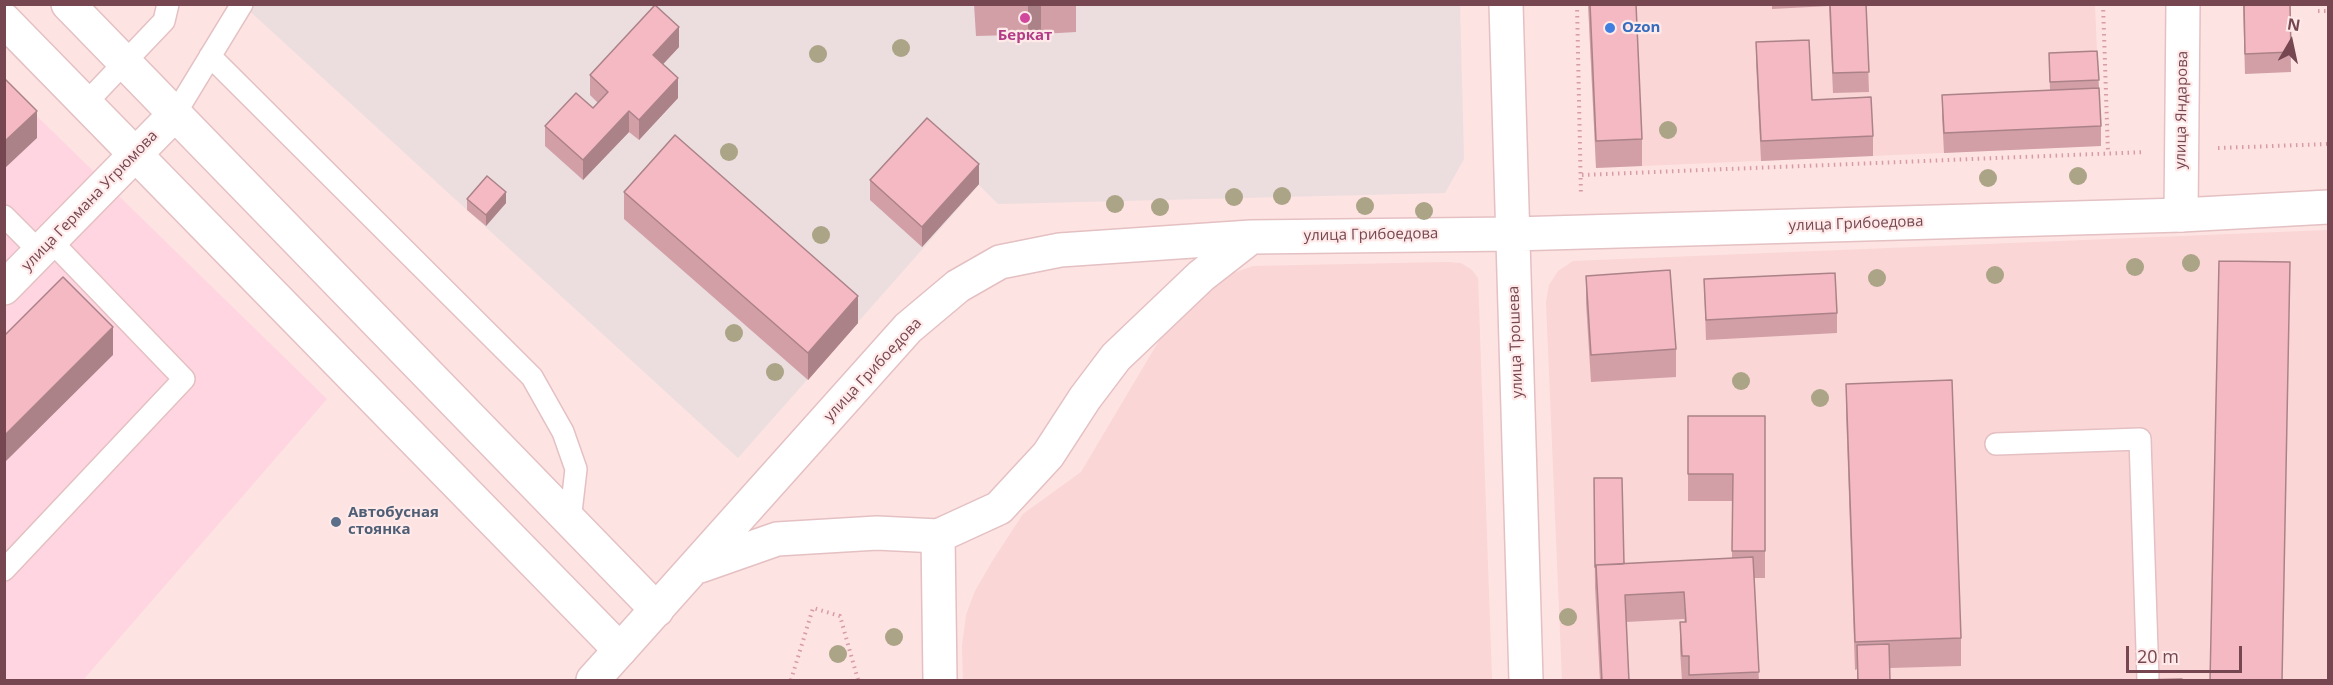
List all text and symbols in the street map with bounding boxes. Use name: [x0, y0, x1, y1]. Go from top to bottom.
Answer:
marker: Беркат: [1018, 11, 1032, 25]
north arrow: [2261, 12, 2321, 72]
text: N: [2286, 12, 2302, 36]
place label: Ozon: [1622, 19, 1660, 37]
marker: Ozon: [1603, 21, 1617, 35]
place label: Беркат: [998, 27, 1052, 45]
street label: улица Яндарова: [2172, 51, 2192, 169]
street label: улица Германа Угрюмова: [18, 127, 162, 275]
street label: улица Грибоедова: [1788, 213, 1924, 235]
street label: улица Грибоедова: [1303, 225, 1439, 245]
street label: улица Трошева: [1505, 286, 1527, 398]
street label: улица Грибоедова: [820, 315, 926, 425]
place label: Автобусная стоянка: [348, 504, 439, 539]
marker: Автобусная стоянка: [329, 515, 343, 529]
scale bar: [2129, 634, 2244, 672]
text: 20 m: [2137, 644, 2179, 668]

